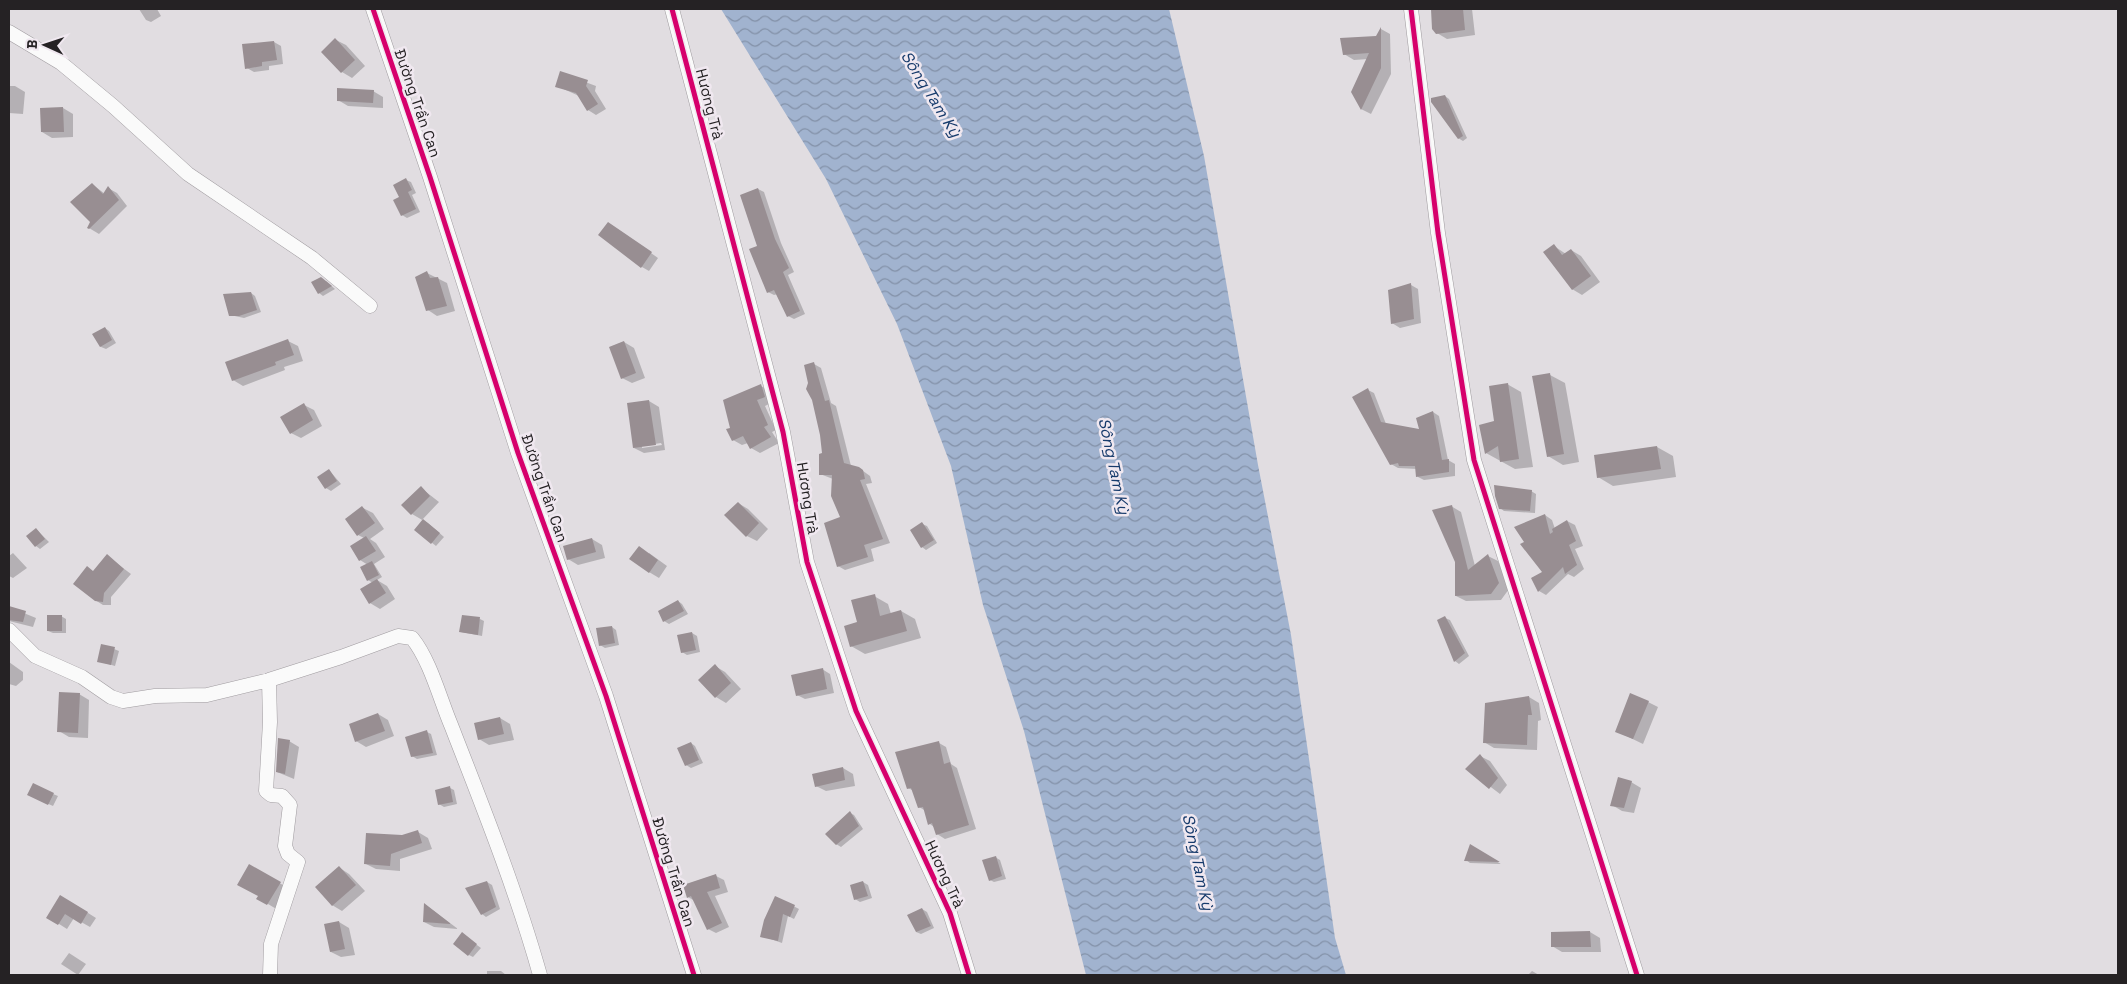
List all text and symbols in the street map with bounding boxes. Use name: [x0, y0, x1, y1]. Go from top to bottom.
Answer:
north arrow: [20, 20, 70, 70]
text: B: [23, 39, 41, 49]
street label: Đường Trần Can: [391, 46, 445, 160]
water label: Sông Tam Kỳ: [896, 47, 966, 142]
street label: Hương Trà: [692, 66, 728, 142]
water label: Sông Tam Kỳ: [1094, 416, 1135, 517]
street label: Đường Trần Can: [518, 431, 572, 545]
street label: Hương Trà: [793, 461, 823, 536]
water label: Sông Tam Kỳ: [1178, 812, 1219, 913]
street label: Đường Trần Can: [648, 815, 700, 929]
street label: Hương Trà: [921, 837, 969, 911]

